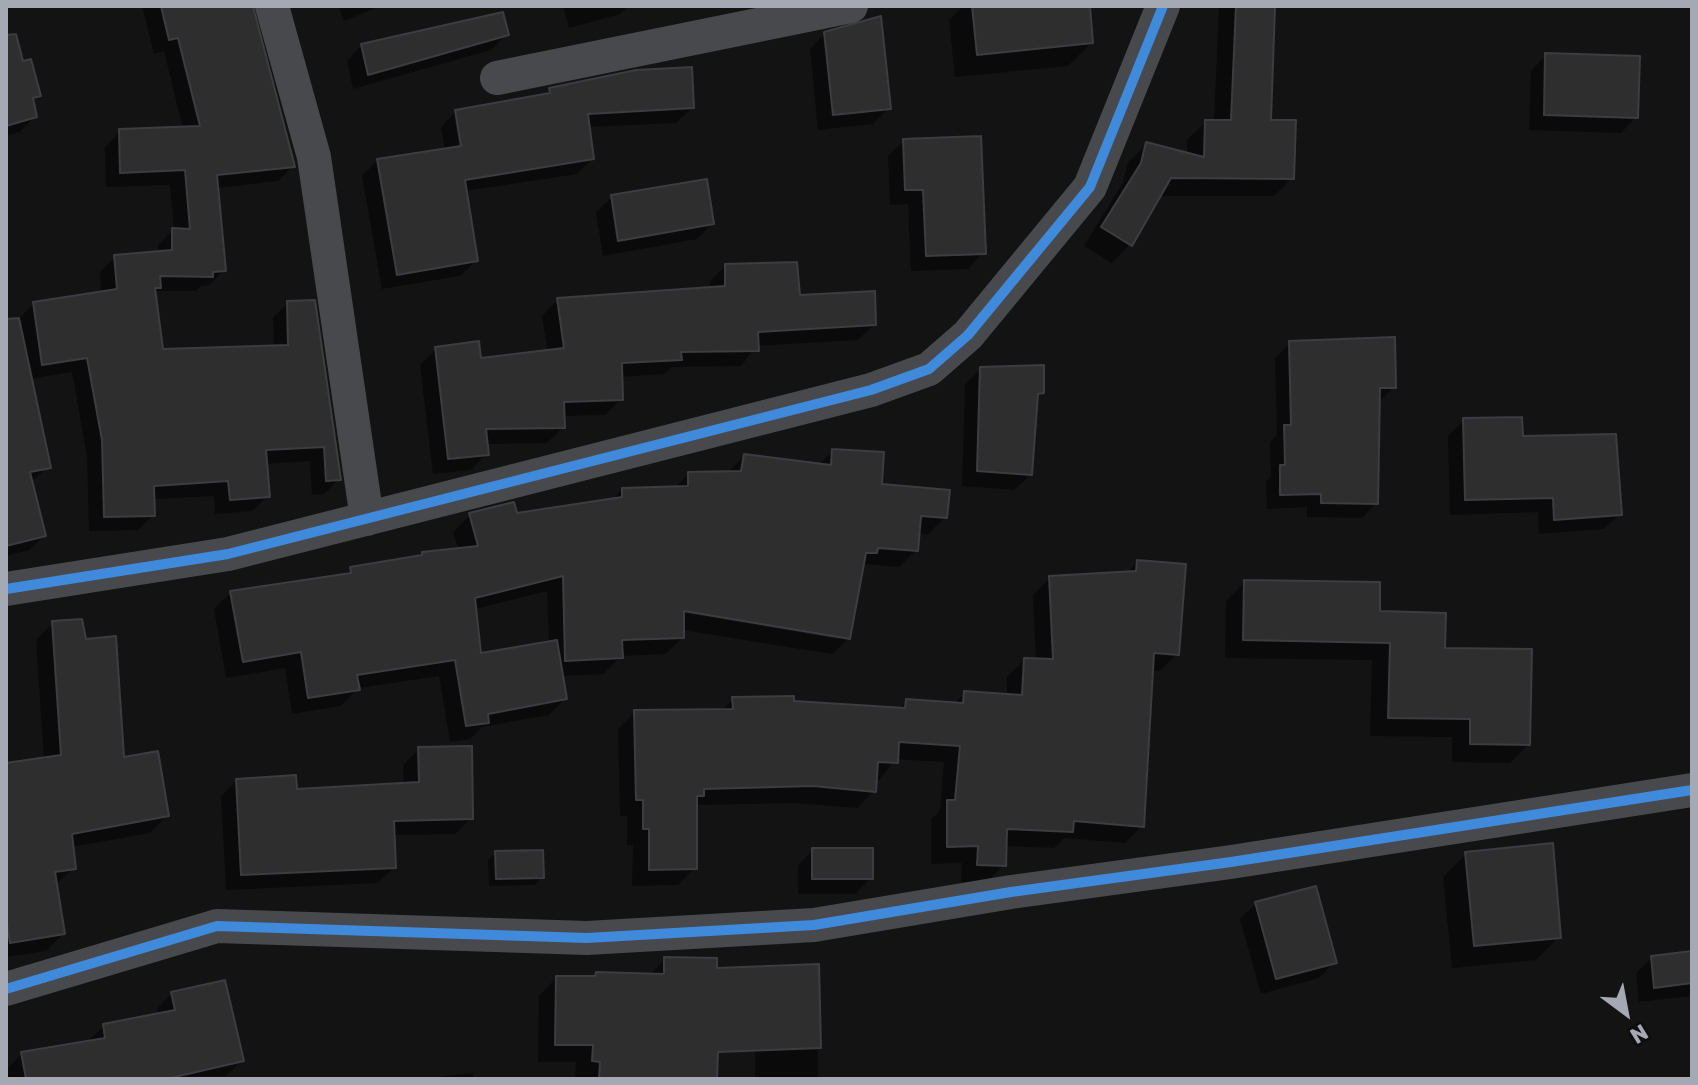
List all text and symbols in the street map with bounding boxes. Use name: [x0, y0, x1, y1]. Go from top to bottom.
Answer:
north arrow: [1586, 973, 1666, 1053]
text: N: [1625, 1018, 1653, 1049]

